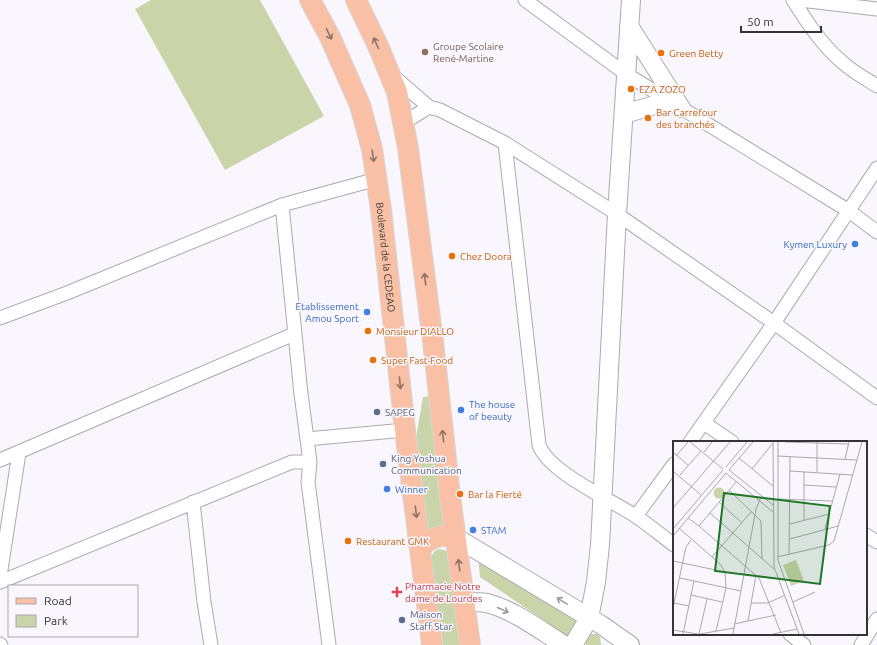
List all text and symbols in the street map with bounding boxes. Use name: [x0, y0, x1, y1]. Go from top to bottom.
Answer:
scale bar: [741, 8, 821, 34]
text: 50 m: [747, 15, 774, 28]
one-way arrow: [326, 28, 333, 40]
one-way arrow: [372, 37, 380, 49]
place label: Groupe Scolaire René-Martine: [433, 41, 504, 64]
marker: Groupe Scolaire René-Martine: [420, 47, 430, 57]
marker: Green Betty: [656, 48, 666, 58]
place label: Green Betty: [669, 48, 723, 59]
marker: EZA ZOZO: [626, 84, 636, 94]
place label: EZA ZOZO: [639, 84, 686, 95]
place label: Bar Carrefour des branchés: [656, 107, 717, 130]
marker: Bar Carrefour des branchés: [643, 113, 653, 123]
one-way arrow: [369, 149, 377, 162]
street label: Boulevard de la CEDEAO: [374, 201, 398, 313]
place label: Kymen Luxury: [784, 239, 847, 250]
marker: Kymen Luxury: [850, 239, 860, 249]
marker: Chez Doora: [447, 251, 457, 261]
place label: Chez Doora: [460, 251, 512, 262]
one-way arrow: [421, 273, 429, 286]
place label: Etablissement Amou Sport: [295, 301, 359, 324]
marker: Etablissement Amou Sport: [362, 307, 372, 317]
marker: Monsieur DIALLO: [363, 326, 373, 336]
place label: Monsieur DIALLO: [376, 326, 454, 337]
marker: Super Fast-Food: [368, 355, 378, 365]
place label: Super Fast-Food: [381, 355, 453, 366]
one-way arrow: [396, 376, 403, 389]
place label: The house of beauty: [469, 399, 515, 422]
marker: The house of beauty: [456, 405, 466, 415]
marker: SAPEG: [372, 407, 382, 417]
place label: SAPEG: [385, 407, 415, 418]
one-way arrow: [439, 430, 447, 443]
inset map: [673, 441, 867, 635]
place label: King Yoshua Communication: [391, 453, 462, 476]
marker: King Yoshua Communication: [378, 459, 388, 469]
marker: Winner: [382, 484, 392, 494]
place label: Winner: [395, 484, 428, 495]
marker: Bar la Fierté: [455, 489, 465, 499]
place label: Bar la Fierté: [468, 489, 522, 500]
one-way arrow: [412, 505, 420, 518]
marker: STAM: [468, 525, 478, 535]
place label: STAM: [481, 525, 506, 536]
marker: Restaurant GMK: [343, 536, 353, 546]
place label: Restaurant GMK: [356, 536, 429, 547]
one-way arrow: [455, 559, 463, 572]
place label: Pharmacie Notre dame de Lourdes: [405, 581, 482, 604]
legend: [8, 585, 138, 637]
marker: Pharmacie Notre dame de Lourdes: [392, 587, 402, 597]
text: Road: [44, 594, 72, 607]
one-way arrow: [556, 597, 568, 605]
one-way arrow: [496, 607, 508, 614]
place label: Maison Staff Star: [410, 609, 452, 632]
text: Park: [44, 614, 68, 627]
marker: Maison Staff Star: [397, 615, 407, 625]

